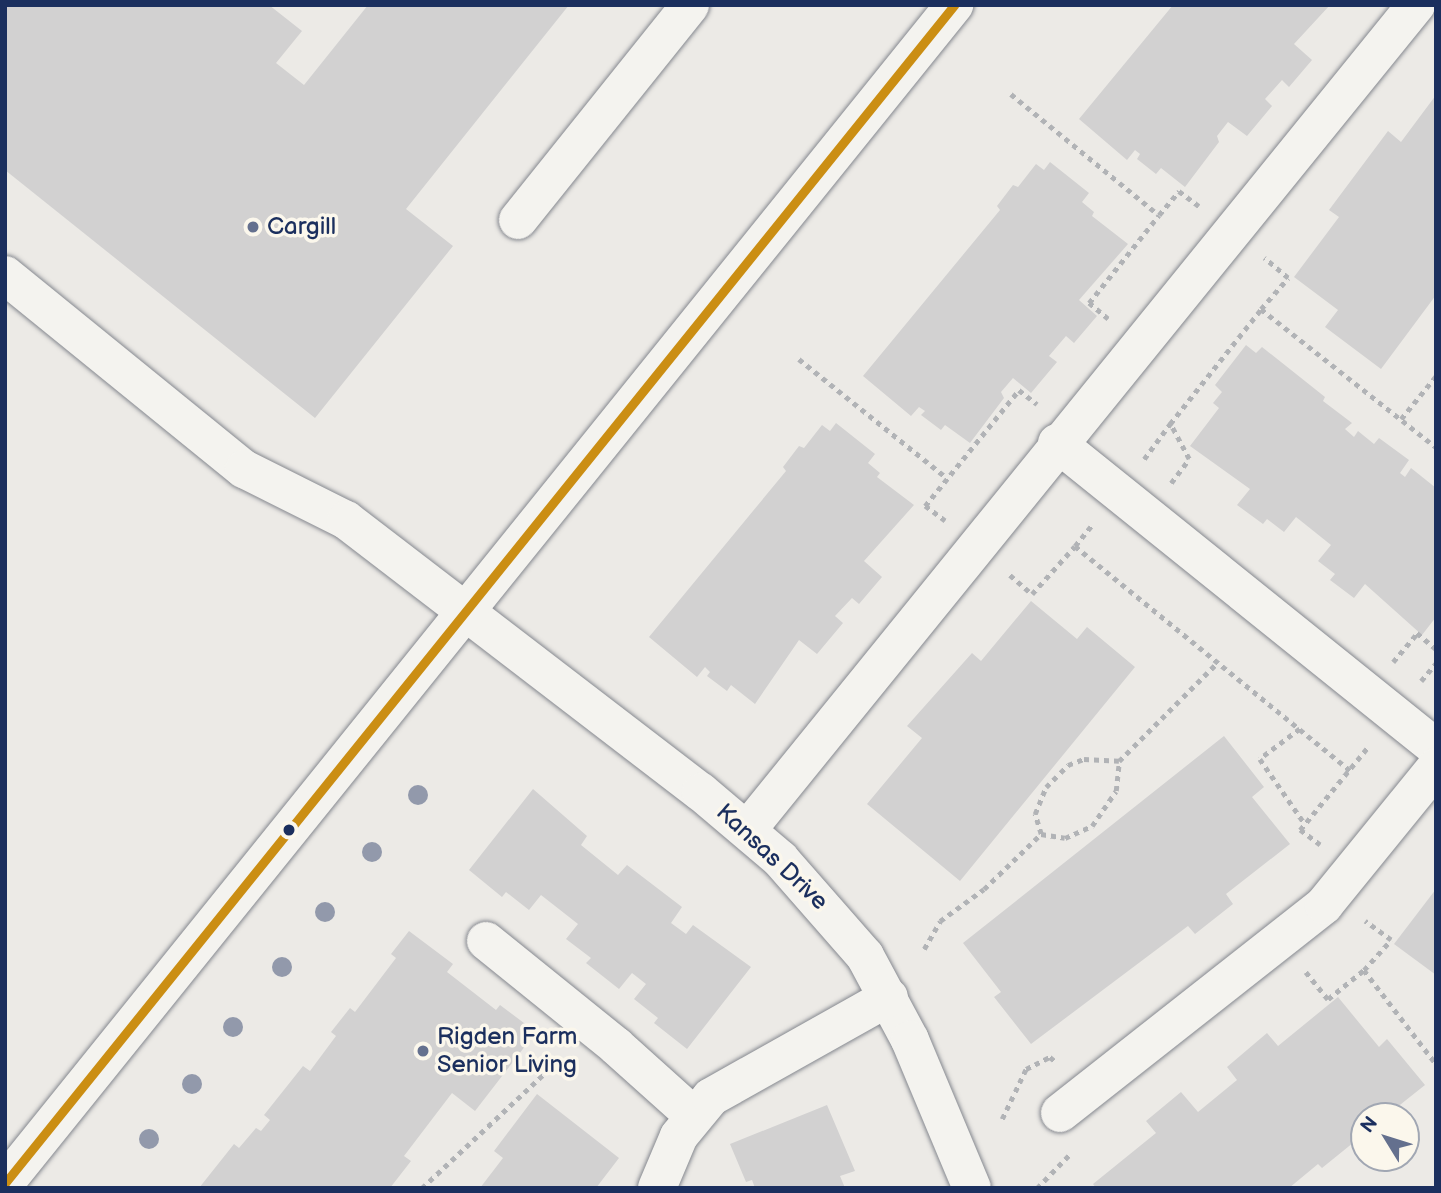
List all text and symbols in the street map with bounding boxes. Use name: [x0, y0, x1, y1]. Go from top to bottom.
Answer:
place label: Cargill: [267, 213, 336, 241]
marker: Cargill: [245, 219, 261, 235]
street label: Kansas Drive: [710, 798, 834, 916]
unlabelled marker: [282, 823, 296, 837]
place label: Rigden Farm Senior Living: [437, 1023, 577, 1079]
marker: Rigden Farm Senior Living: [415, 1043, 431, 1059]
north arrow: [1350, 1102, 1420, 1172]
text: N: [1356, 1112, 1383, 1138]

